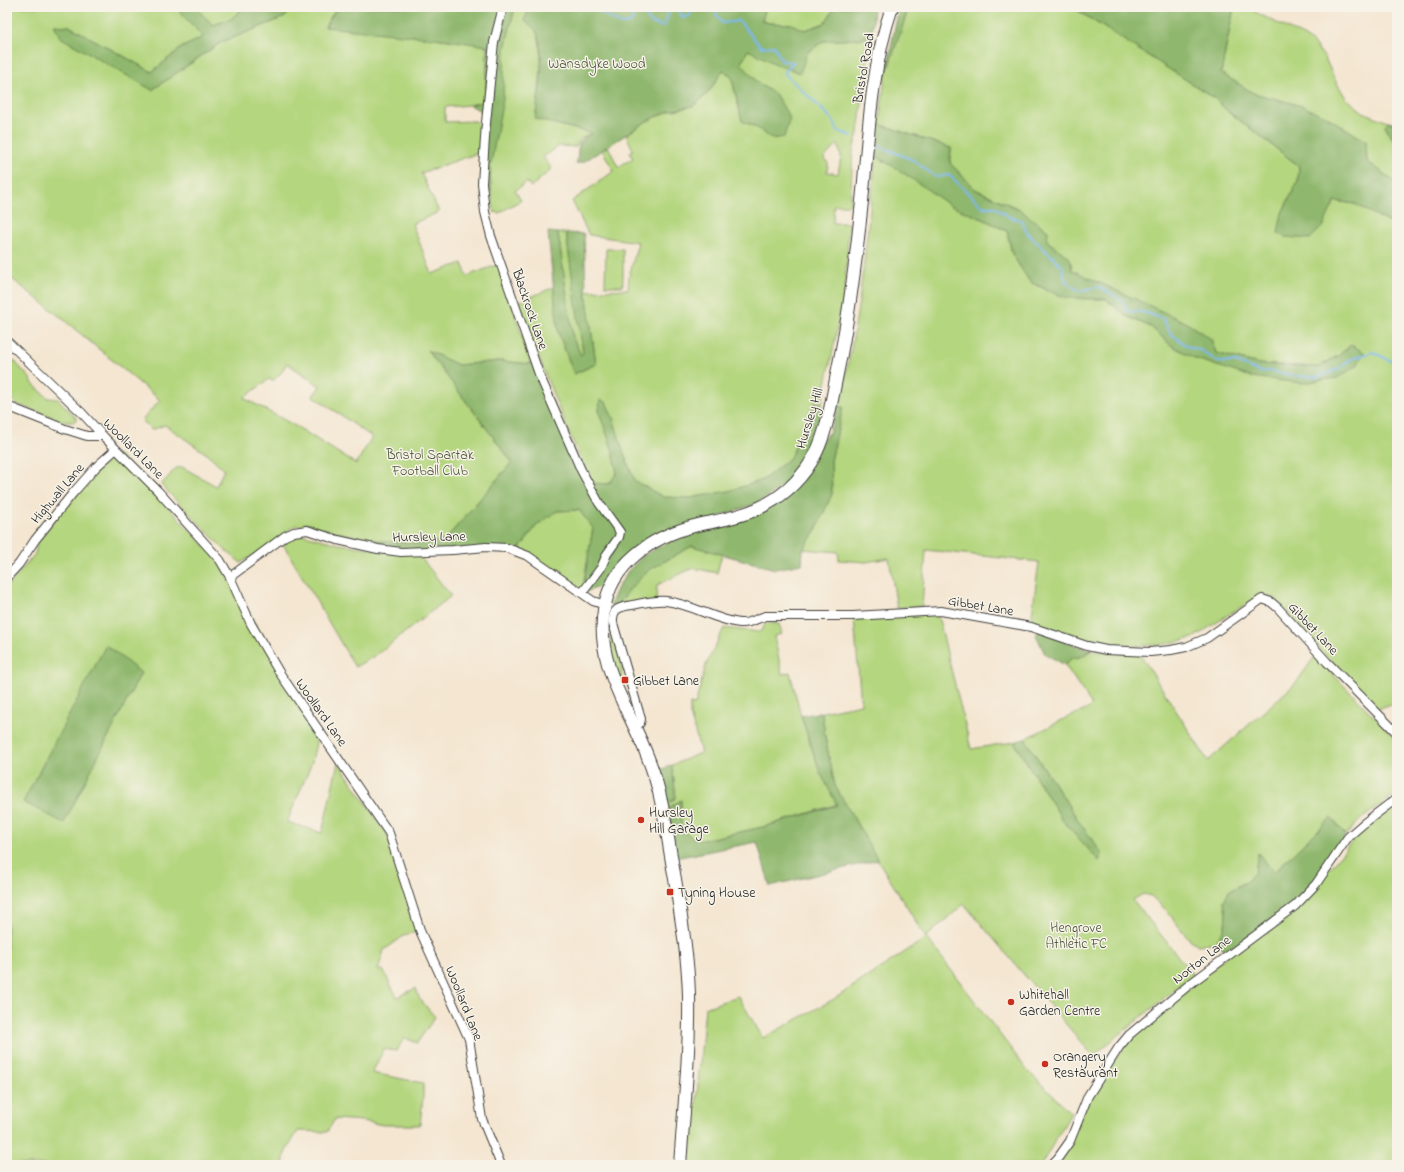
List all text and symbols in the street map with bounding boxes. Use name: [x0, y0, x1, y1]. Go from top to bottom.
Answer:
street label: Bristol Road: [848, 31, 881, 106]
park label: Wansdyke Wood: [548, 54, 646, 76]
street label: Blackrock Lane: [506, 265, 553, 353]
street label: Hursley Hill: [791, 385, 831, 452]
street label: Woollard Lane: [98, 414, 169, 485]
park label: Bristol Spartak Football Club: [385, 445, 475, 482]
street label: Highwall Lane: [26, 458, 91, 530]
street label: Hursley Lane: [392, 526, 467, 550]
street label: Gibbet Lane: [946, 590, 1016, 623]
street label: Gibbet Lane: [1283, 598, 1344, 661]
place label: Gibbet Lane: [633, 671, 700, 692]
street label: Woollard Lane: [290, 675, 352, 752]
marker: Gibbet Lane: [620, 675, 630, 685]
place label: Hursley Hill Garage: [649, 803, 709, 841]
marker: Hursley Hill Garage: [636, 815, 646, 825]
place label: Tyning House: [678, 883, 756, 905]
marker: Tyning House: [665, 887, 675, 897]
park label: Hengrove Athletic FC: [1045, 918, 1107, 955]
street label: Norton Lane: [1168, 930, 1236, 990]
street label: Woollard Lane: [439, 963, 488, 1045]
place label: Whitehall Garden Centre: [1019, 985, 1101, 1022]
marker: Whitehall Garden Centre: [1006, 997, 1016, 1007]
place label: Orangery Restaurant: [1053, 1047, 1118, 1084]
marker: Orangery Restaurant: [1040, 1059, 1050, 1069]

